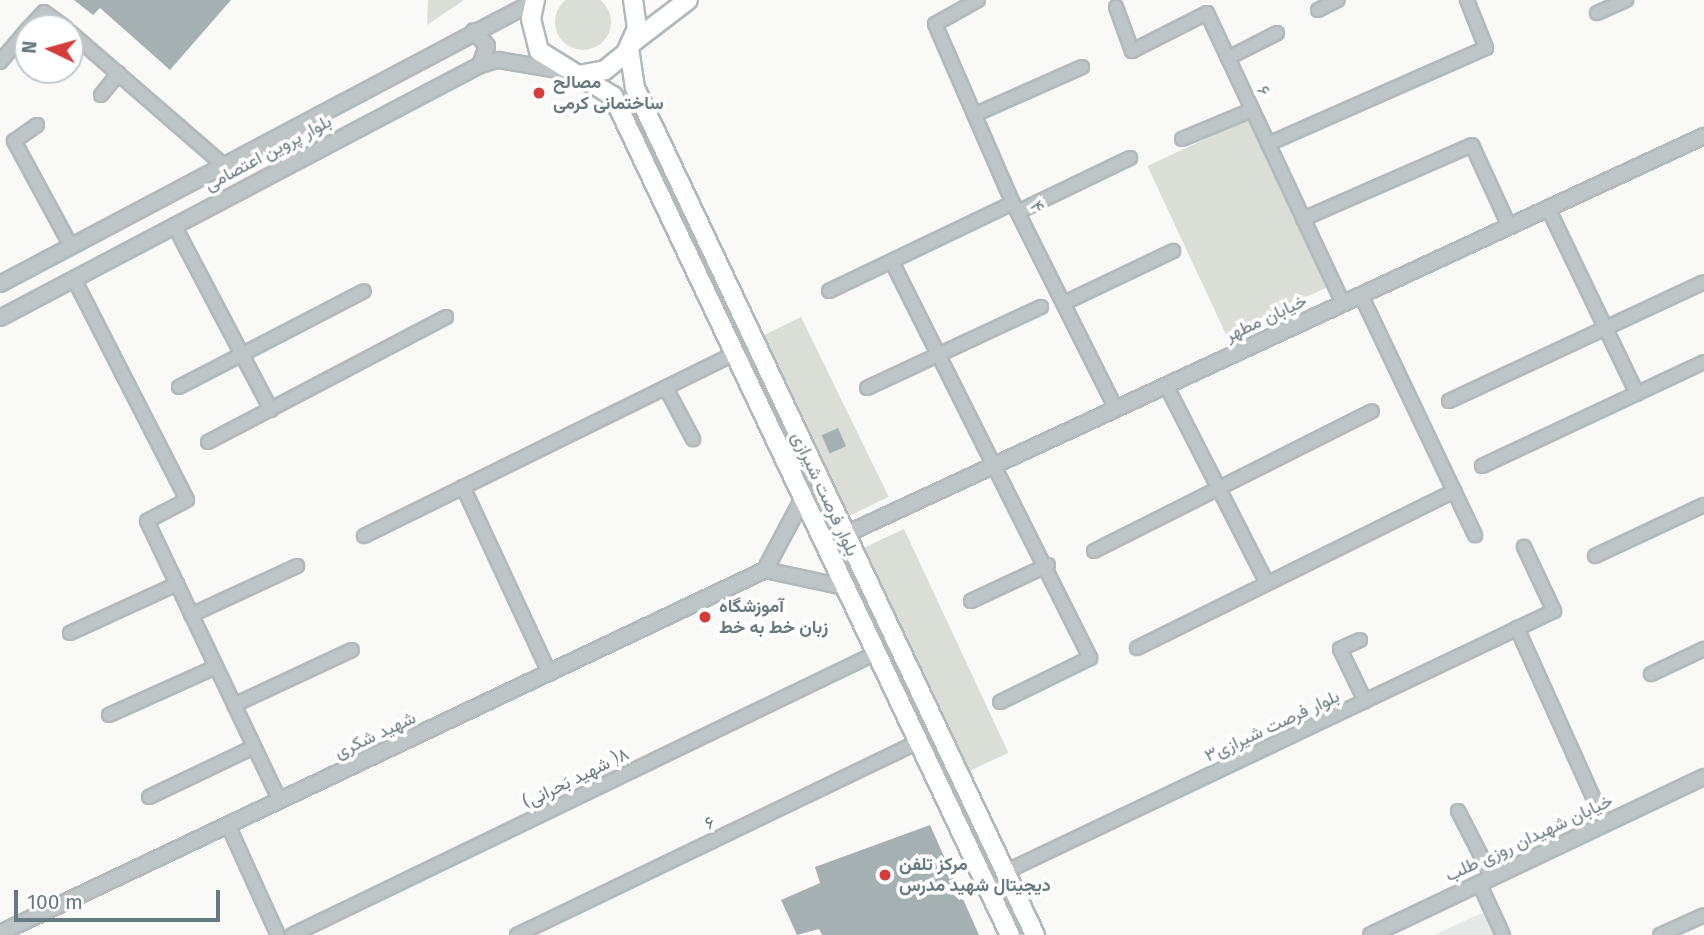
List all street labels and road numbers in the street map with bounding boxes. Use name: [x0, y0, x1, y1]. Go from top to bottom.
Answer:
street label: ۶: [1251, 82, 1275, 100]
street label: بلوار پروین اعتصامی: [201, 110, 335, 196]
street label: ۴: [1025, 197, 1049, 217]
street label: خیابان مطهر: [1222, 290, 1310, 346]
street label: بلوار فرصت شیرازی: [787, 428, 863, 560]
street label: ۳بلوار فرصت شیرازی: [1201, 685, 1343, 767]
street label: شهید شکری: [331, 707, 419, 763]
street label: (شهید بَحرانی )۸: [519, 743, 633, 813]
street label: خیابان شهیدان روزی طلب: [1442, 790, 1616, 886]
street label: ۶: [701, 811, 719, 835]

